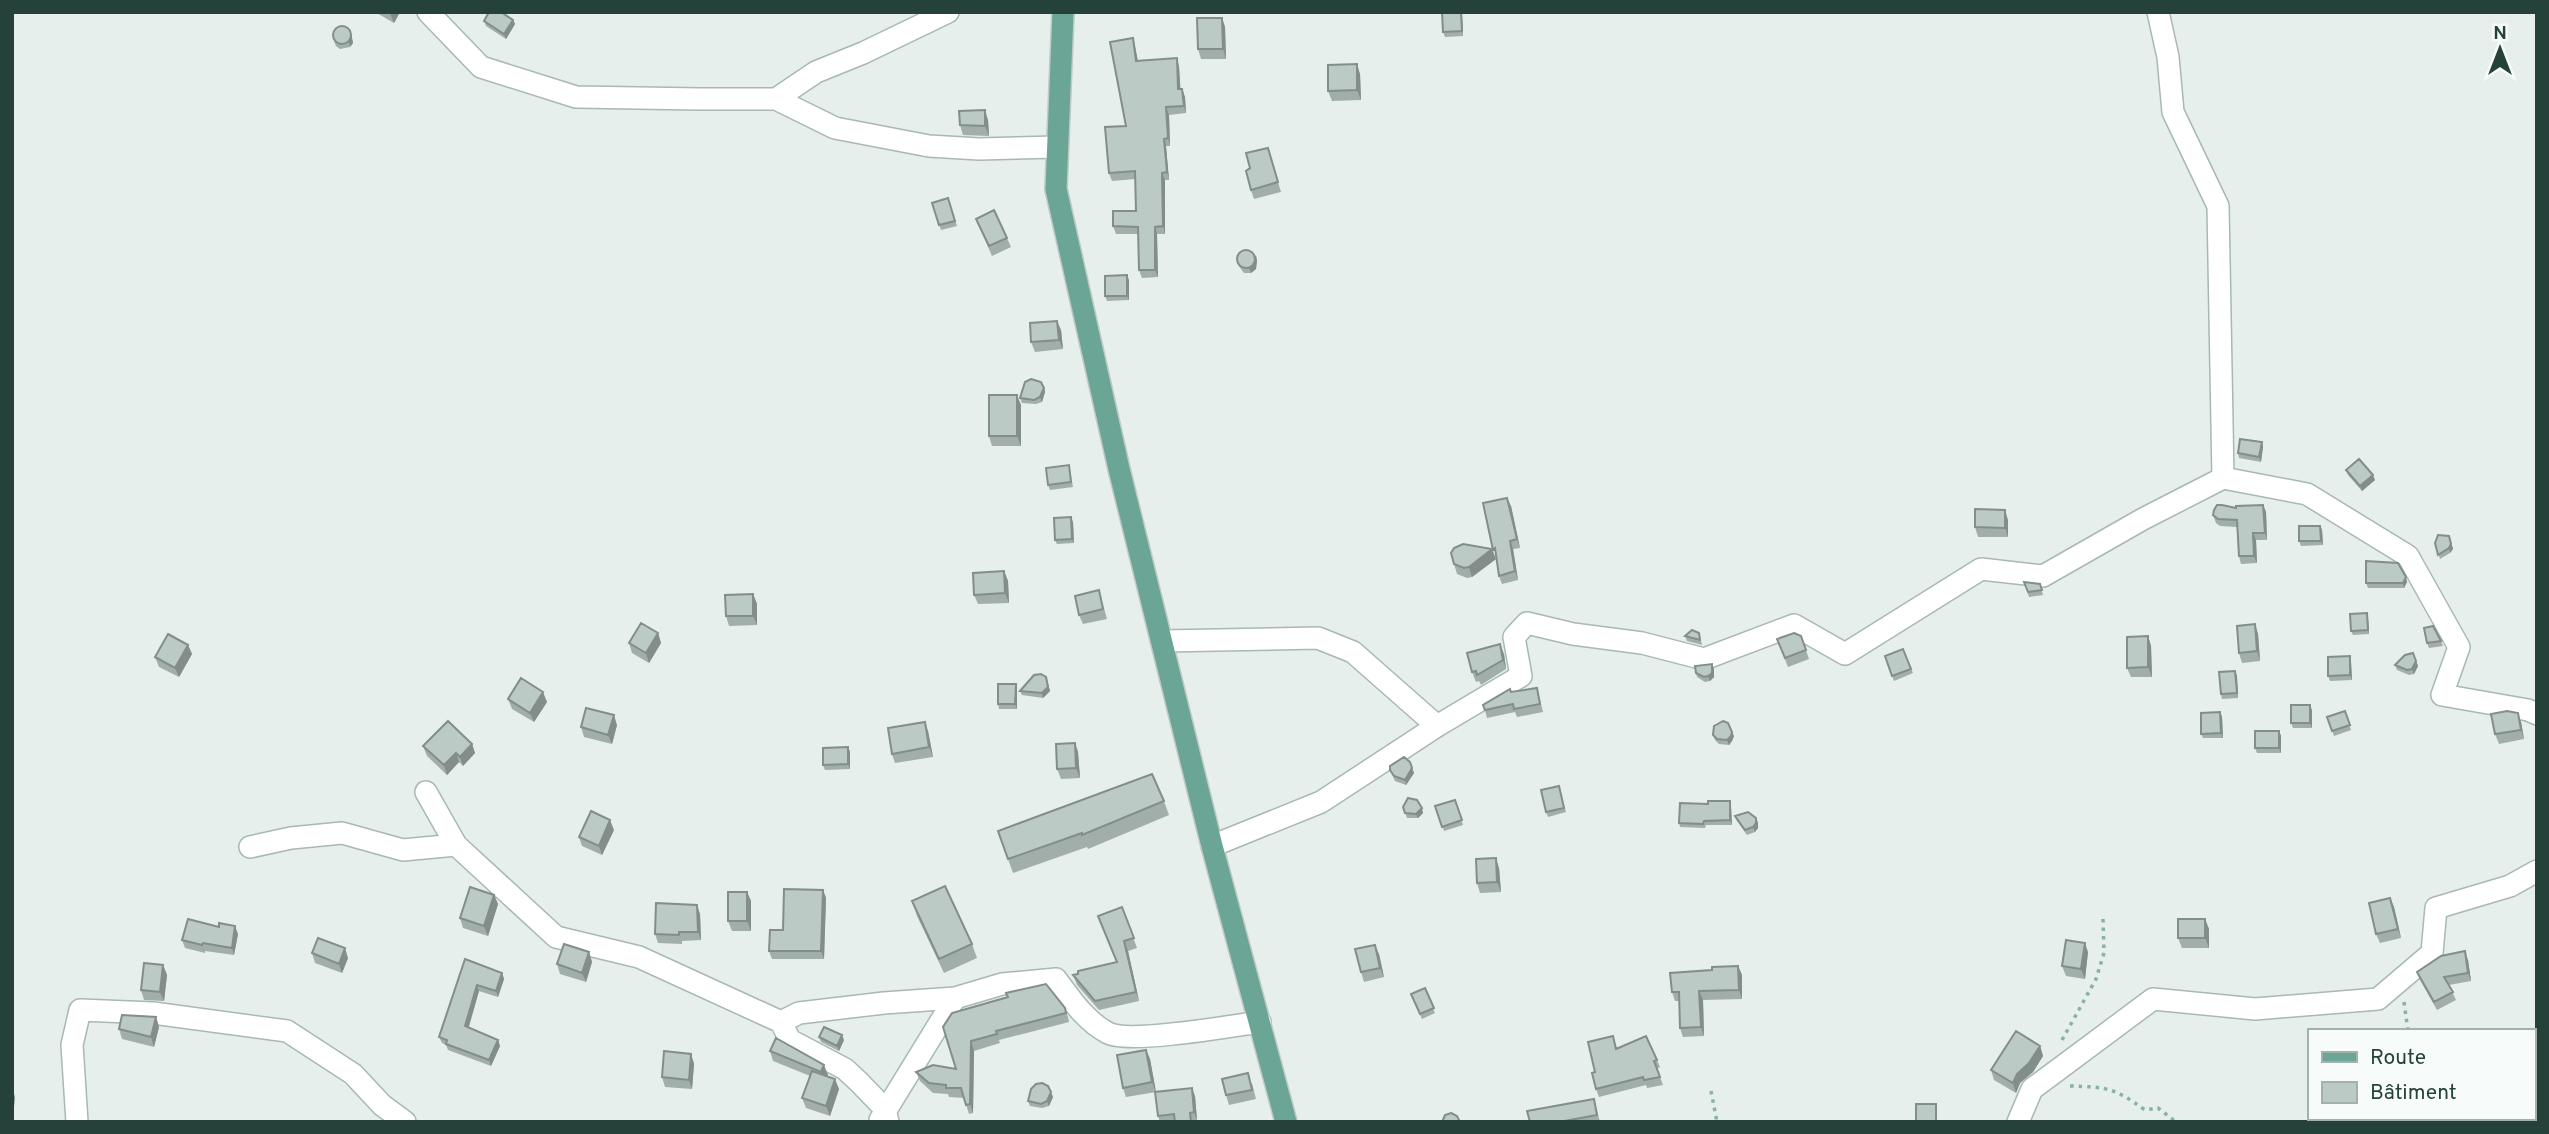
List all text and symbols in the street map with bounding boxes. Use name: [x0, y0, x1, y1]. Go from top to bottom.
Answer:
north arrow: [2465, 14, 2535, 84]
text: N: [2493, 22, 2507, 46]
legend: [2308, 1029, 2535, 1120]
text: Route: [2370, 1045, 2426, 1072]
text: Bâtiment: [2370, 1080, 2457, 1107]

